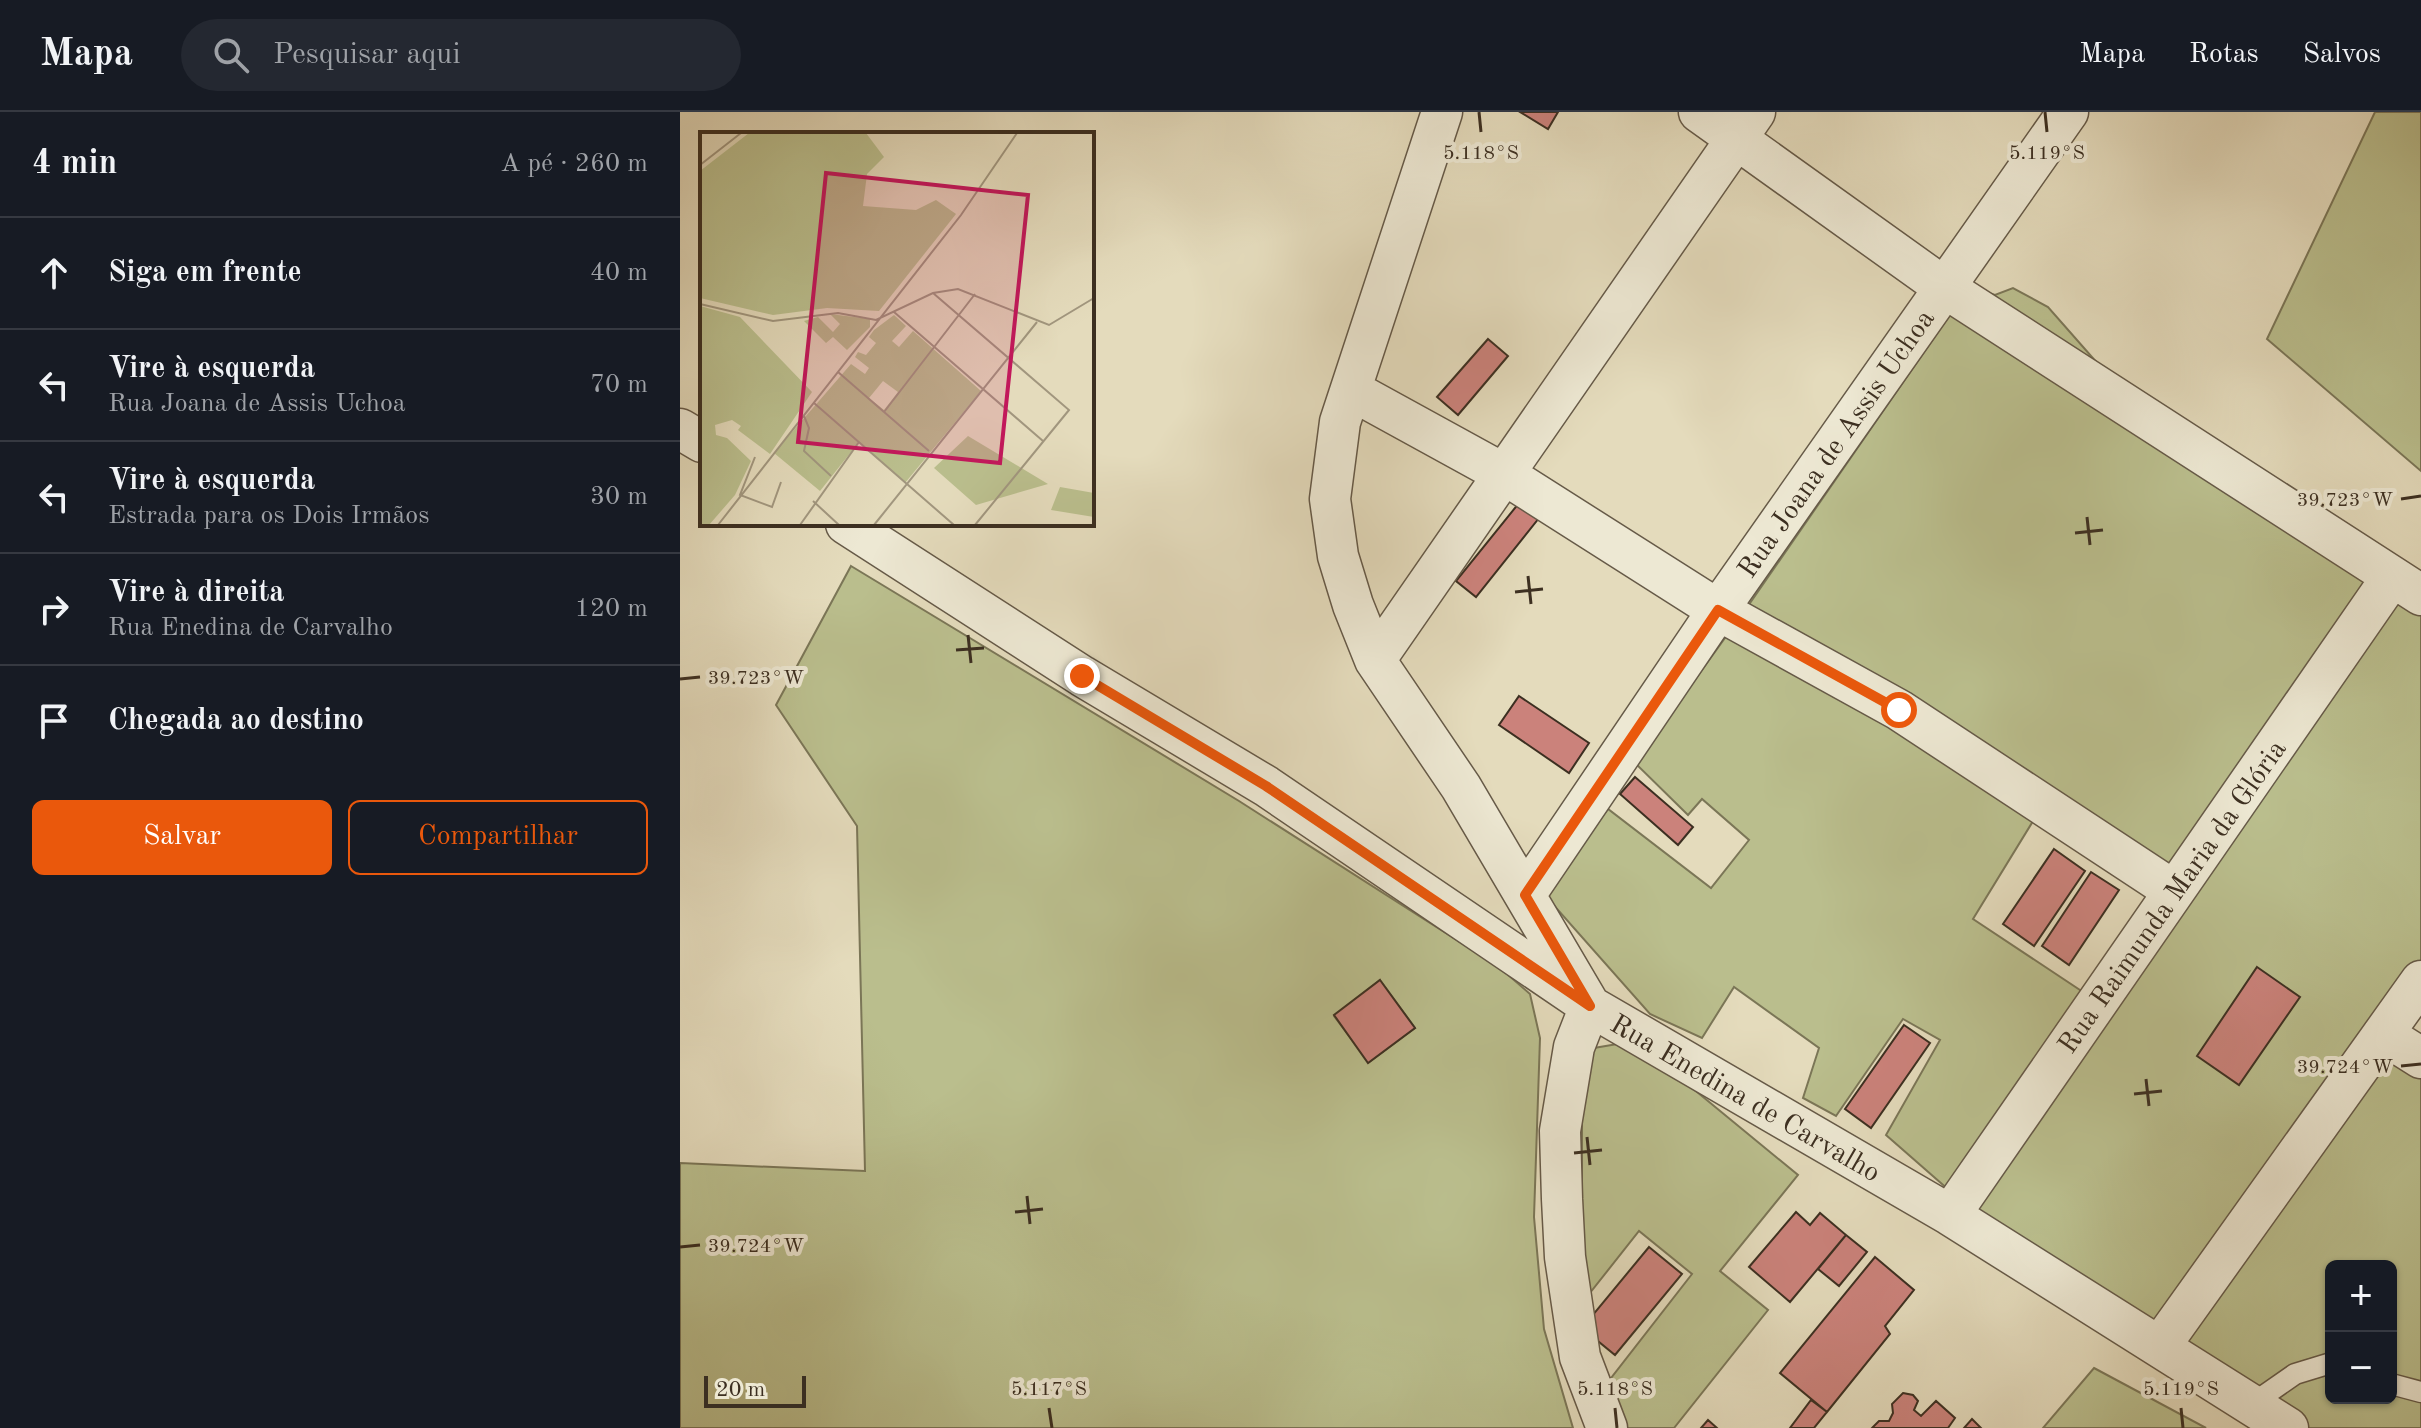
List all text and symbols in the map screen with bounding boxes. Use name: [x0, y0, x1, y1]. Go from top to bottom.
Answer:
search box: [181, 19, 741, 91]
icon: search: [209, 33, 253, 77]
text: Mapa: [40, 36, 133, 74]
text: Pesquisar aqui: [273, 40, 461, 70]
text: Mapa: [2079, 41, 2145, 69]
text: Rotas: [2189, 41, 2259, 69]
text: Salvos: [2303, 41, 2381, 69]
inset map: [700, 132, 1094, 526]
text: 5.118°S: [1443, 144, 1519, 164]
text: 5.119°S: [2009, 144, 2085, 164]
text: 4 min: [32, 147, 117, 181]
text: A pé · 260 m: [500, 151, 648, 177]
icon: ahead: [32, 251, 76, 295]
text: Siga em frente: [108, 258, 302, 288]
text: 40 m: [590, 260, 648, 286]
street label: Rua Joana de Assis Uchoa: [1734, 305, 1941, 584]
text: Vire à esquerda: [108, 354, 315, 384]
icon: left: [32, 363, 76, 407]
text: 70 m: [590, 372, 648, 398]
text: Rua Joana de Assis Uchoa: [108, 391, 406, 417]
text: Vire à esquerda: [108, 466, 315, 496]
icon: left: [32, 475, 76, 519]
text: 30 m: [590, 484, 648, 510]
text: 39.723°W: [2297, 491, 2393, 511]
text: Estrada para os Dois Irmãos: [108, 503, 429, 529]
text: Vire à direita: [108, 578, 285, 608]
icon: right: [32, 587, 76, 631]
text: 120 m: [575, 596, 648, 622]
text: Rua Enedina de Carvalho: [108, 615, 393, 641]
route end: [1064, 658, 1100, 694]
text: 39.723°W: [708, 669, 804, 689]
route start: [1881, 692, 1917, 728]
icon: arrive: [32, 699, 76, 743]
text: Chegada ao destino: [108, 706, 364, 736]
street label: Rua Raimunda Maria da Glória: [2054, 736, 2293, 1060]
button: Salvar: [32, 800, 332, 875]
button: Compartilhar: [348, 800, 648, 875]
street label: Rua Enedina de Carvalho: [1605, 1011, 1884, 1188]
text: 39.724°W: [2297, 1058, 2393, 1078]
text: 39.724°W: [708, 1237, 804, 1257]
map controls: [2325, 1260, 2397, 1404]
button: +: [2325, 1260, 2397, 1332]
button: −: [2325, 1332, 2397, 1404]
scale bar: [704, 1372, 806, 1408]
text: 20 m: [716, 1379, 765, 1401]
text: 5.117°S: [1011, 1380, 1087, 1400]
text: 5.118°S: [1577, 1380, 1653, 1400]
text: 5.119°S: [2143, 1380, 2219, 1400]

